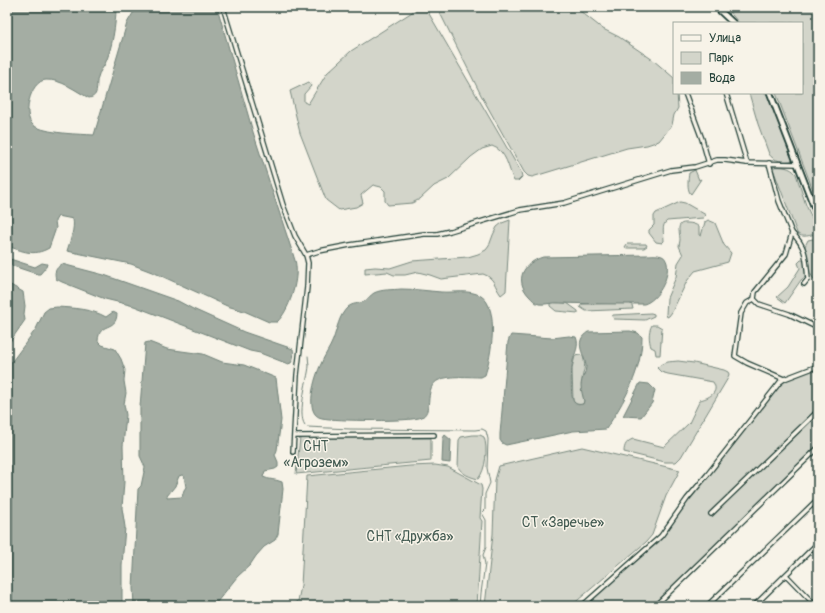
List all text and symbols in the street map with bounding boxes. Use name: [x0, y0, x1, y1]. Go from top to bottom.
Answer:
legend: [673, 22, 803, 94]
text: Улица: [709, 31, 741, 46]
text: Парк: [709, 51, 734, 66]
text: Вода: [709, 71, 735, 86]
park label: СНТ «Агрозем»: [284, 438, 348, 471]
park label: СТ «Заречье»: [522, 514, 604, 531]
park label: СНТ «Дружба»: [367, 528, 453, 545]

